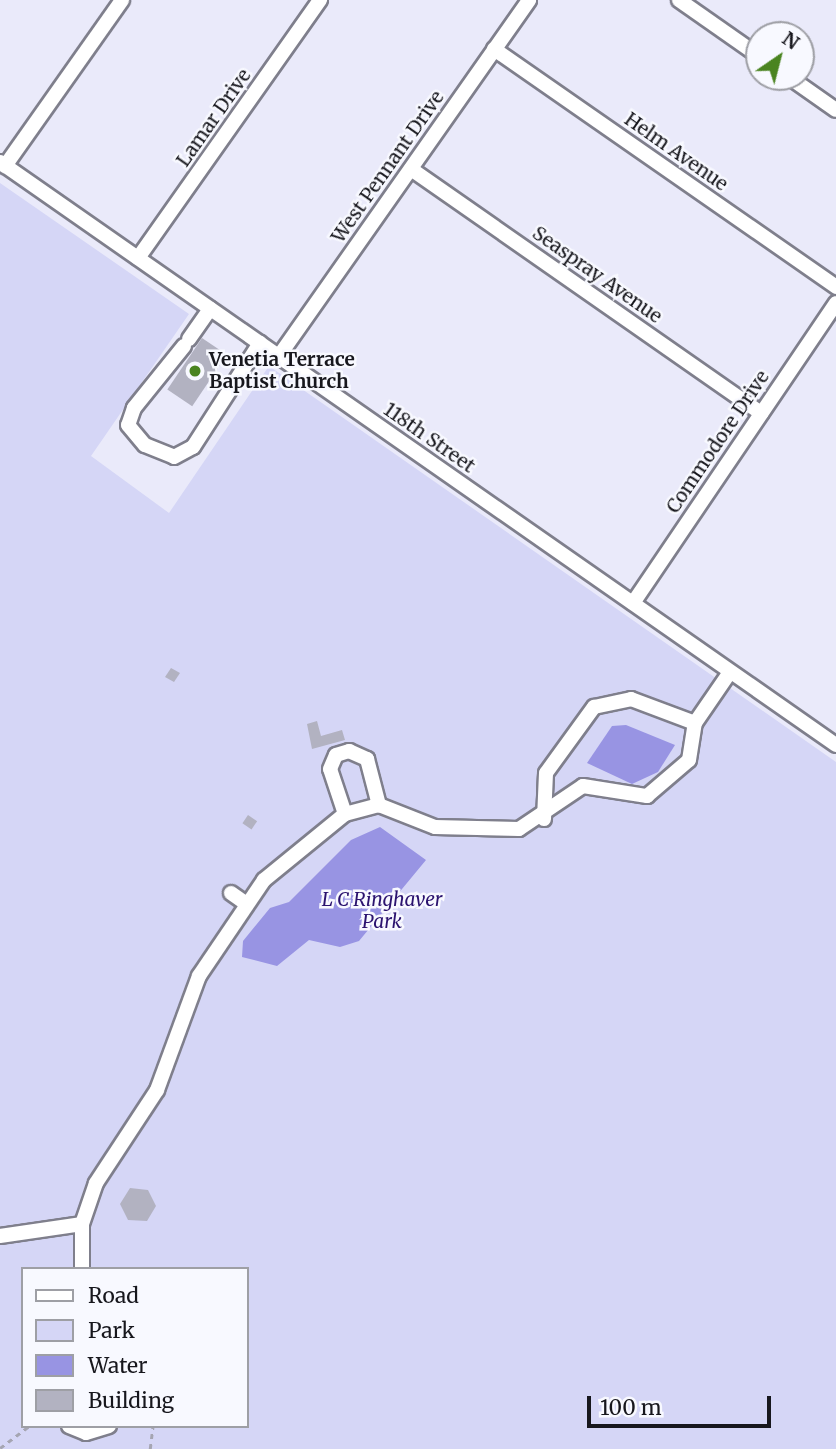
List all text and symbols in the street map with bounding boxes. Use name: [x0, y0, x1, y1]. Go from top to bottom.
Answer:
north arrow: [745, 21, 815, 91]
text: N: [778, 26, 804, 55]
street label: Lamar Drive: [172, 65, 256, 171]
street label: West Pennant Drive: [327, 87, 449, 247]
street label: Helm Avenue: [620, 108, 732, 196]
street label: Seaspray Avenue: [528, 222, 666, 328]
place label: Venetia Terrace Baptist Church: [209, 349, 355, 393]
marker: Venetia Terrace Baptist Church: [187, 363, 203, 379]
street label: Commodore Drive: [662, 366, 774, 518]
street label: 118th Street: [379, 398, 479, 478]
park label: L C Ringhaver Park: [322, 889, 442, 933]
legend: [21, 1267, 248, 1428]
text: Road: [88, 1282, 139, 1309]
text: Park: [88, 1317, 135, 1344]
text: Water: [88, 1352, 147, 1379]
scale bar: [591, 1382, 775, 1426]
text: Building: [88, 1387, 174, 1414]
text: 100 m: [600, 1394, 662, 1421]

